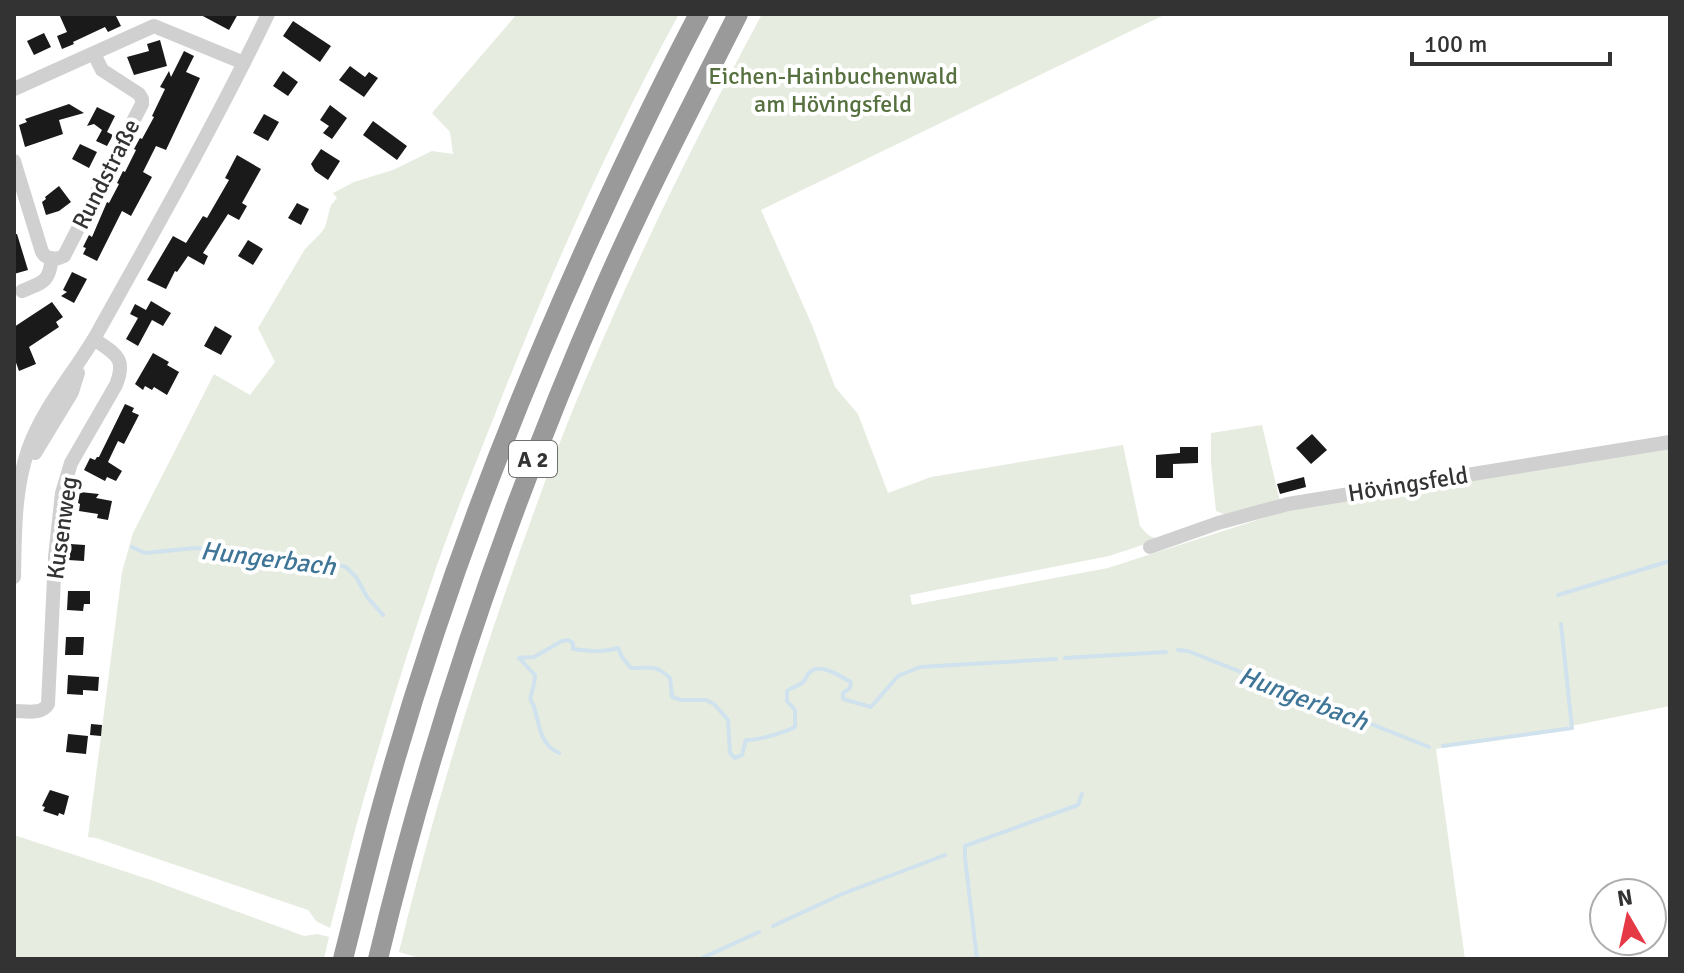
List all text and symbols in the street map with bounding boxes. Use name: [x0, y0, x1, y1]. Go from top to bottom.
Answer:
scale bar: [1412, 16, 1610, 66]
text: 100 m: [1424, 29, 1487, 59]
park label: Eichen-Hainbuchenwald am Hövingsfeld: [708, 61, 958, 119]
street label: Rundstraße: [65, 114, 147, 234]
road number: A 2: [509, 441, 557, 477]
street label: Hövingsfeld: [1346, 460, 1470, 508]
street label: Kusenweg: [40, 474, 84, 582]
water label: Hungerbach: [199, 535, 338, 583]
water label: Hungerbach: [1234, 660, 1373, 739]
north arrow: [1588, 877, 1668, 957]
text: N: [1615, 883, 1635, 912]

